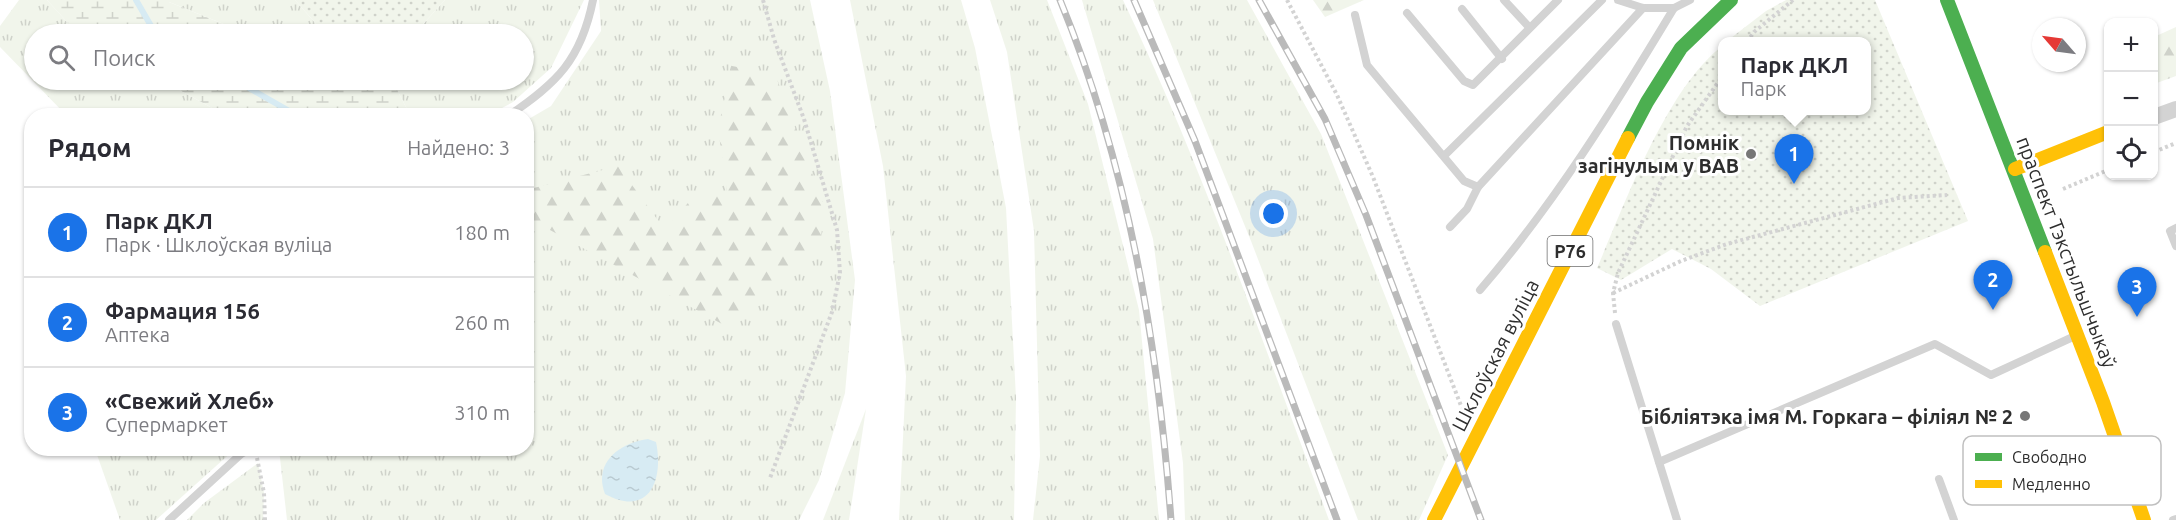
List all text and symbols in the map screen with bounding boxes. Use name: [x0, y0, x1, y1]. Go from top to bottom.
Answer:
north arrow: [2032, 18, 2086, 72]
map controls: [2104, 18, 2158, 180]
button: +: [2104, 18, 2158, 72]
search box: [24, 24, 534, 90]
popup: [1718, 37, 1871, 115]
icon: search: [45, 41, 78, 74]
text: Поиск: [93, 45, 156, 70]
text: Парк ДКЛ: [1741, 52, 1848, 77]
button: −: [2104, 72, 2158, 126]
text: Парк: [1741, 77, 1787, 100]
button: locate: [2104, 126, 2158, 180]
place label: Помнік загінулым у ВАВ: [1578, 131, 1740, 177]
text: Рядом: [48, 133, 132, 162]
street label: праспект Тэкстыльшчыкаў: [2012, 133, 2122, 371]
pin: 1: [1774, 134, 1814, 184]
text: Найдено: 3: [407, 136, 510, 159]
marker: Помнік загінулым у ВАВ: [1744, 147, 1758, 161]
your location: [1259, 199, 1288, 228]
text: Парк ДКЛ: [105, 208, 213, 233]
text: 1: [62, 221, 73, 244]
text: 180 m: [454, 221, 510, 244]
text: Парк · Шклоўская вуліца: [105, 233, 332, 256]
road number: Р76: [1548, 236, 1592, 266]
pin: 2: [1974, 260, 2012, 310]
pin: 3: [2118, 268, 2156, 317]
street label: Шклоўская вуліца: [1447, 275, 1543, 435]
text: Фармация 156: [105, 298, 260, 323]
text: 2: [62, 311, 73, 334]
text: 260 m: [454, 311, 510, 334]
text: Аптека: [105, 323, 170, 346]
text: «Свежий Хлеб»: [105, 388, 274, 413]
text: 3: [62, 401, 73, 424]
text: 310 m: [454, 401, 510, 424]
place label: Бібліятэка імя М. Горкага – філіял № 2: [1641, 405, 2013, 428]
marker: Бібліятэка імя М. Горкага – філіял № 2: [2018, 409, 2032, 423]
text: Супермаркет: [105, 413, 228, 436]
legend: [1963, 436, 2161, 505]
text: Свободно: [2012, 448, 2087, 466]
text: Медленно: [2012, 475, 2091, 493]

